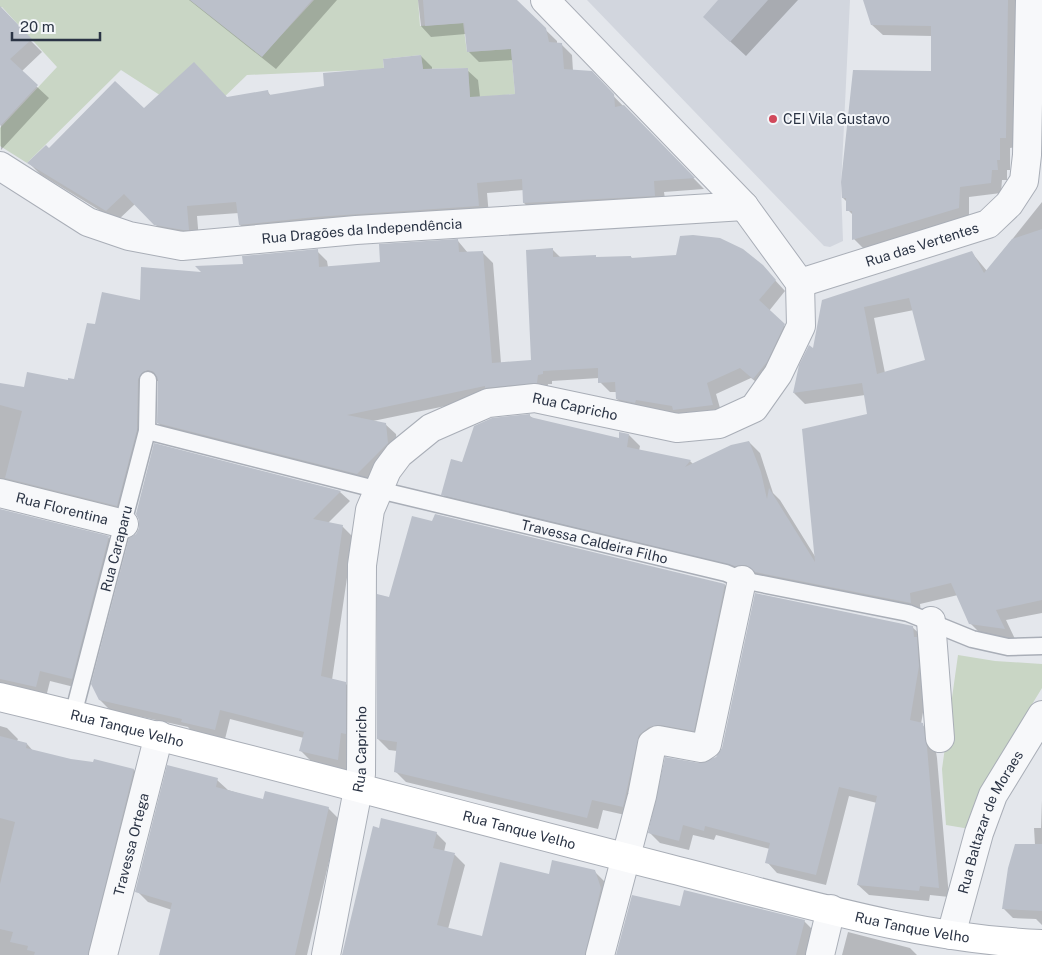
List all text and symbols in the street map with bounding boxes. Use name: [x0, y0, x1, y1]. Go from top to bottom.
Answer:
scale bar: [12, 10, 100, 42]
text: 20 m: [20, 18, 55, 35]
place label: CEI Vila Gustavo: [783, 111, 890, 127]
marker: CEI Vila Gustavo: [767, 113, 779, 125]
street label: Rua Dragões da Independência: [261, 215, 463, 247]
street label: Rua das Vertentes: [863, 219, 981, 270]
street label: Rua Capricho: [531, 390, 619, 423]
street label: Rua Florentina: [14, 489, 110, 528]
street label: Rua Caraparu: [97, 504, 135, 593]
street label: Travessa Caldeira Filho: [520, 516, 670, 567]
street label: Rua Tanque Velho: [69, 706, 186, 750]
street label: Rua Capricho: [350, 706, 369, 794]
street label: Rua Baltazar de Moraes: [955, 748, 1026, 896]
street label: Travessa Ortega: [110, 791, 152, 898]
street label: Rua Tanque Velho: [461, 808, 578, 852]
street label: Rua Tanque Velho: [853, 909, 971, 946]

